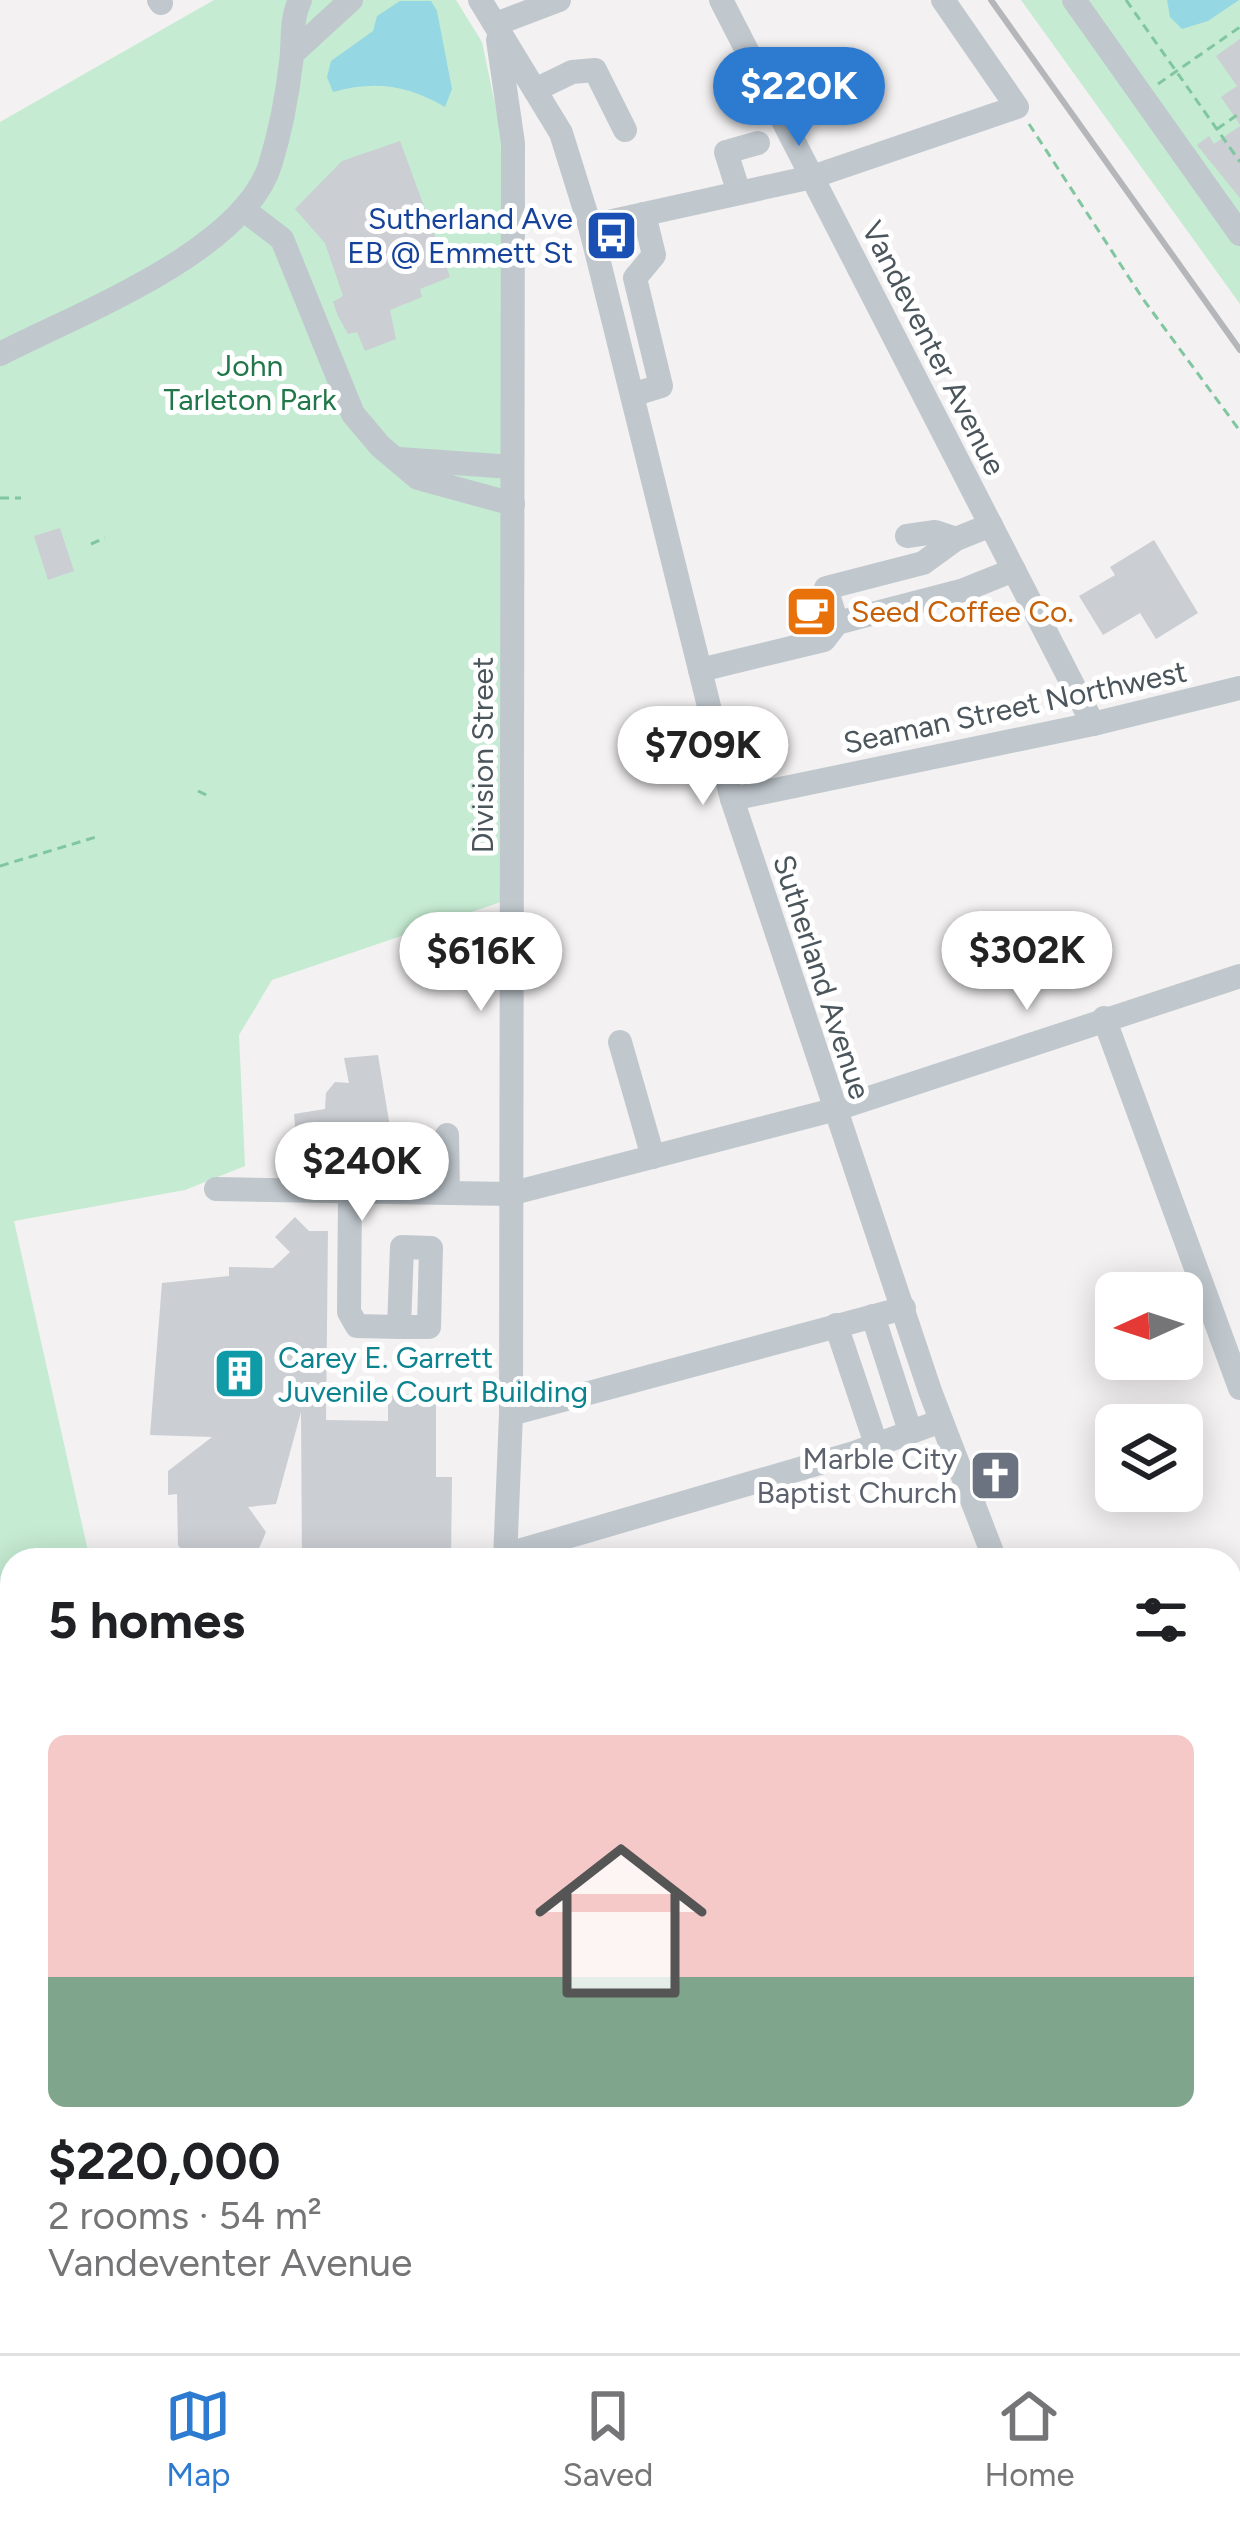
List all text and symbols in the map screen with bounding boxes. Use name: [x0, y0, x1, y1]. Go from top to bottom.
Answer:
pin: $220K: [715, 47, 883, 149]
text: $220K: [740, 62, 858, 109]
place label: Sutherland Ave EB @ Emmett St: [347, 200, 573, 271]
bus stop icon: Sutherland Ave EB @ Emmett St: [584, 207, 640, 263]
street label: Vandeventer Avenue: [854, 215, 1014, 481]
park label: John Tarleton Park: [163, 347, 337, 418]
cafe icon: Seed Coffee Co.: [784, 583, 840, 639]
place label: Seed Coffee Co.: [851, 593, 1074, 630]
street label: Seaman Street Northwest: [840, 653, 1190, 761]
street label: Division Street: [464, 657, 501, 853]
pin: $709K: [619, 706, 787, 808]
text: $709K: [644, 721, 762, 768]
street label: Sutherland Avenue: [765, 850, 879, 1104]
pin: $302K: [943, 911, 1111, 1013]
pin: $616K: [397, 912, 565, 1014]
text: $302K: [968, 926, 1086, 973]
text: $616K: [426, 927, 536, 974]
pin: $240K: [278, 1122, 446, 1224]
text: $240K: [302, 1137, 422, 1184]
north arrow: [1095, 1272, 1203, 1380]
map controls: [1095, 1272, 1203, 1512]
place label: Carey E. Garrett Juvenile Court Building: [278, 1339, 588, 1410]
building icon: Carey E. Garrett Juvenile Court Building: [211, 1346, 267, 1402]
button: layers: [1095, 1404, 1203, 1512]
place label: Marble City Baptist Church: [756, 1440, 957, 1511]
church icon: Marble City Baptist Church: [968, 1447, 1024, 1503]
icon: filters: [1128, 1587, 1194, 1653]
text: 5 homes: [48, 1590, 245, 1651]
icon: home: [513, 1813, 729, 2029]
text: $220,000: [48, 2131, 281, 2192]
text: 2 rooms · 54 m²: [48, 2192, 322, 2239]
text: Vandeventer Avenue: [48, 2239, 412, 2286]
tab: Map: [165, 2383, 231, 2494]
tab: Saved: [562, 2383, 653, 2494]
tab: Home: [984, 2383, 1074, 2494]

